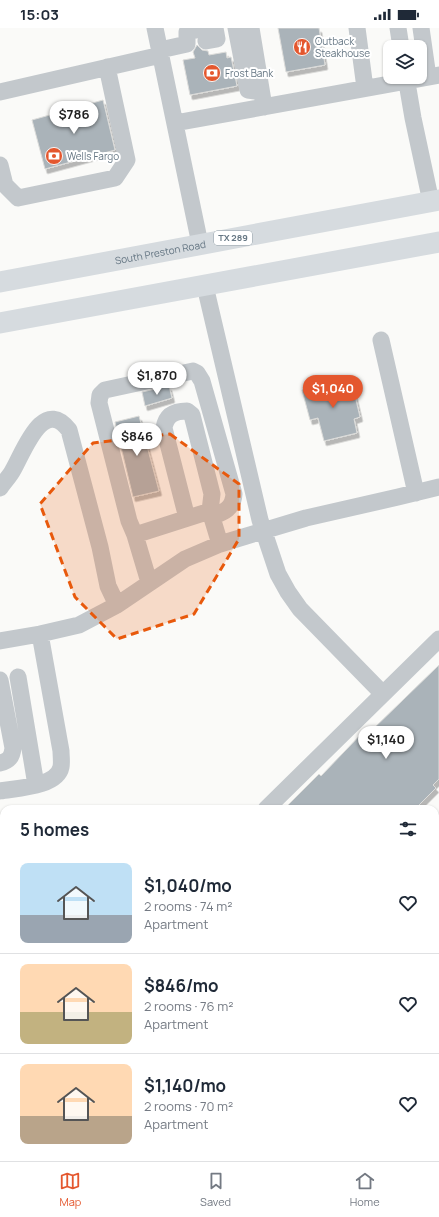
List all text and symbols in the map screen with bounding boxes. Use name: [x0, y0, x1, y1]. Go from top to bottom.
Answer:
text: 15:03: [20, 4, 59, 25]
place label: Outback Steakhouse: [315, 34, 370, 60]
restaurant icon: Outback Steakhouse: [292, 37, 312, 57]
map controls: [383, 40, 427, 84]
button: layers: [383, 40, 427, 84]
bank icon: Frost Bank: [202, 63, 222, 83]
place label: Frost Bank: [225, 66, 274, 80]
pin: $786: [50, 101, 98, 135]
text: $786: [58, 105, 90, 123]
bank icon: Wells Fargo: [44, 146, 64, 166]
place label: Wells Fargo: [67, 149, 119, 163]
road number: TX 289: [214, 231, 252, 245]
street label: South Preston Road: [114, 237, 207, 267]
pin: $1,870: [124, 362, 190, 396]
text: $1,870: [137, 366, 177, 384]
pin: $1,040: [300, 375, 366, 409]
text: $1,040: [312, 379, 354, 397]
pin: $846: [113, 423, 161, 457]
text: $846: [121, 427, 153, 445]
pin: $1,140: [353, 726, 419, 760]
text: $1,140: [367, 730, 405, 748]
text: 5 homes: [20, 818, 89, 841]
icon: filters: [397, 818, 419, 840]
text: $1,040/mo: [144, 874, 232, 897]
icon: home: [52, 879, 100, 927]
icon: heart: [397, 892, 419, 914]
text: 2 rooms · 74 m²: [144, 897, 232, 915]
text: Apartment: [144, 915, 208, 933]
text: $846/mo: [144, 974, 219, 997]
icon: home: [52, 980, 100, 1028]
icon: heart: [397, 993, 419, 1015]
text: 2 rooms · 76 m²: [144, 997, 233, 1015]
text: Apartment: [144, 1015, 208, 1033]
text: $1,140/mo: [144, 1074, 226, 1097]
icon: home: [52, 1080, 100, 1128]
icon: heart: [397, 1093, 419, 1115]
text: 2 rooms · 70 m²: [144, 1097, 233, 1115]
text: Apartment: [144, 1115, 208, 1133]
tab: Map: [59, 1170, 81, 1209]
tab: Saved: [200, 1170, 231, 1209]
tab: Home: [350, 1170, 380, 1209]

